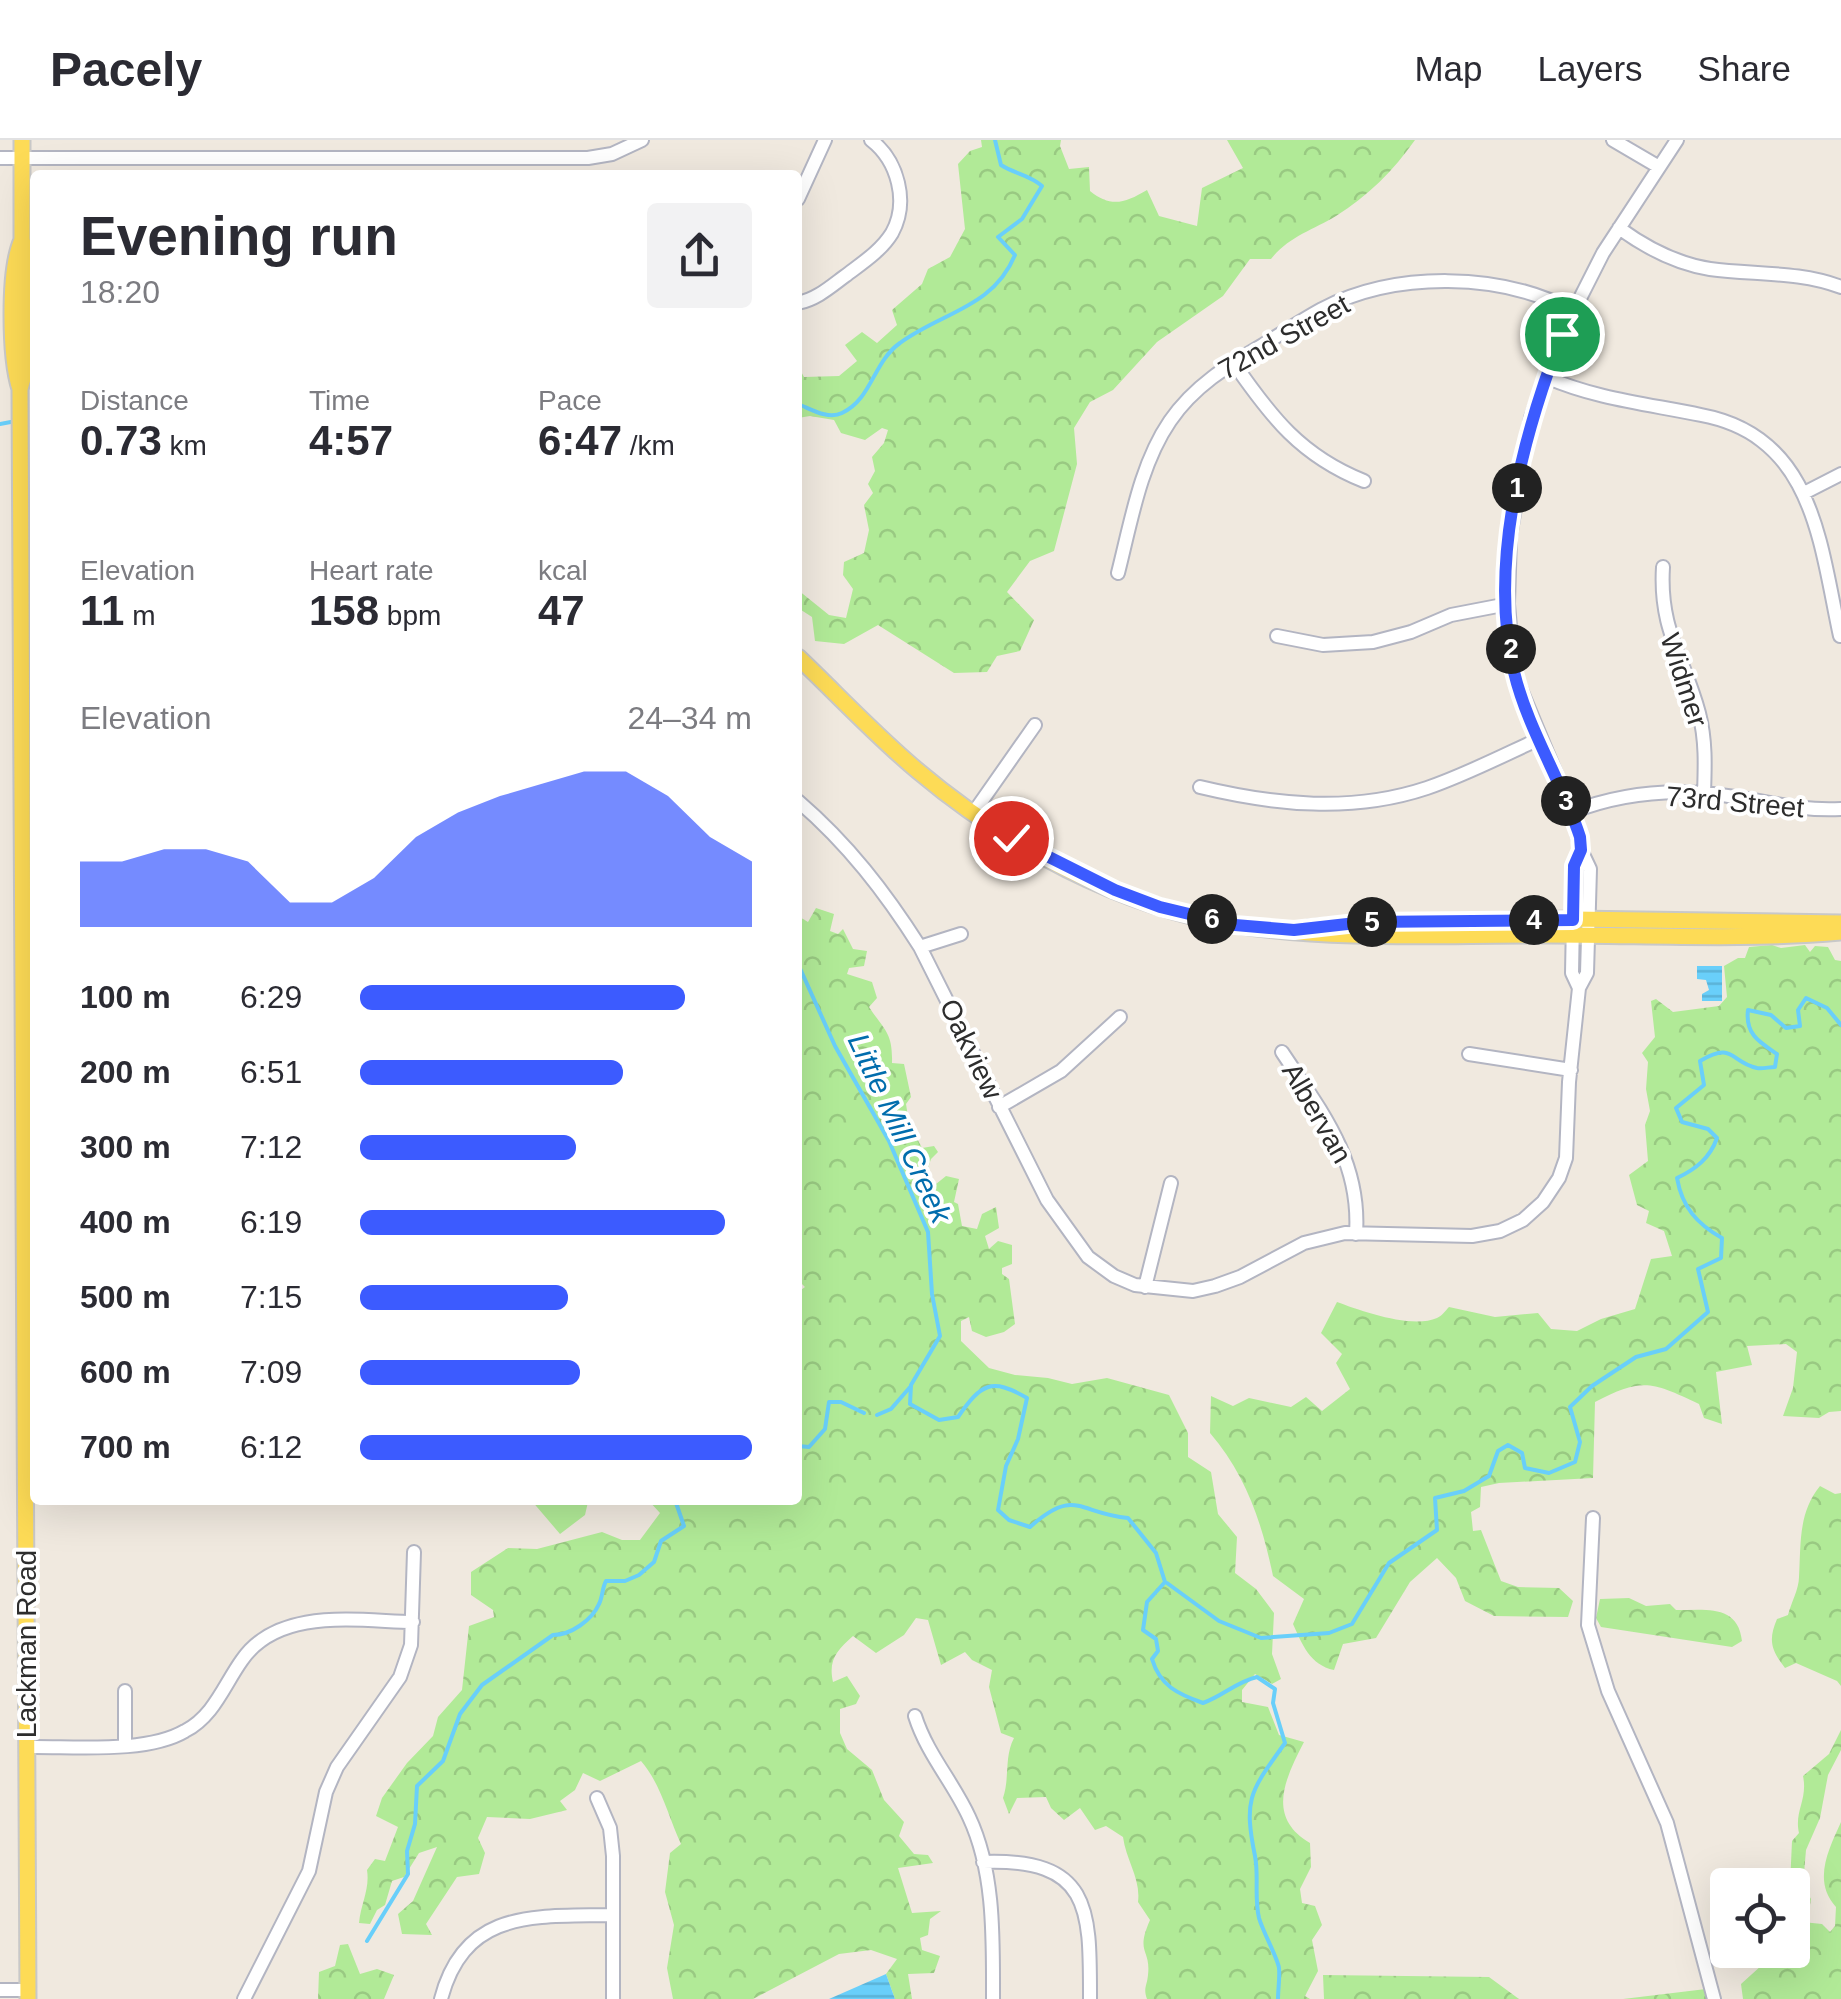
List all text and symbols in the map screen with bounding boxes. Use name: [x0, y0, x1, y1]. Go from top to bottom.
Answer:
text: Pacely: [50, 43, 202, 96]
text: Map: [1414, 49, 1483, 88]
text: Layers: [1538, 49, 1643, 88]
text: Share: [1698, 49, 1791, 88]
button: share: [647, 203, 752, 308]
text: Evening run: [80, 205, 398, 267]
text: 18:20: [80, 274, 160, 310]
street label: 72nd Street: [1213, 288, 1355, 386]
pin: [1520, 292, 1605, 377]
icon: arrive: [1535, 307, 1590, 362]
text: Distance: [80, 385, 189, 416]
text: Time: [309, 385, 370, 416]
text: Pace: [538, 385, 602, 416]
text: 0.73: [80, 417, 162, 464]
text: 4:57: [309, 417, 393, 464]
text: 6:47: [538, 417, 622, 464]
text: km: [162, 430, 207, 461]
text: /km: [622, 430, 675, 461]
pin: 1: [1492, 463, 1542, 513]
text: 1: [1509, 472, 1525, 503]
text: Elevation: [80, 555, 195, 586]
text: Heart rate: [309, 555, 434, 586]
text: kcal: [538, 555, 588, 586]
text: 11: [80, 587, 124, 634]
text: 158: [309, 587, 379, 634]
text: 47: [538, 587, 585, 634]
text: m: [124, 600, 156, 631]
text: bpm: [379, 600, 441, 631]
pin: 2: [1486, 624, 1536, 674]
street label: Widmer: [1654, 629, 1714, 731]
text: 2: [1503, 633, 1519, 664]
text: Elevation: [80, 700, 212, 736]
text: 24–34 m: [627, 700, 752, 736]
pin: 3: [1541, 776, 1591, 826]
street label: 73rd Street: [1665, 781, 1806, 823]
text: 3: [1558, 785, 1574, 816]
pin: [969, 796, 1054, 881]
icon: check: [984, 811, 1039, 866]
pin: 6: [1187, 894, 1237, 944]
pin: 4: [1509, 895, 1559, 945]
pin: 5: [1347, 897, 1397, 947]
text: 6: [1204, 903, 1220, 934]
text: 4: [1526, 904, 1542, 935]
text: 5: [1364, 906, 1380, 937]
text: 100 m: [80, 979, 171, 1015]
text: 6:29: [240, 979, 302, 1015]
street label: Oakview: [934, 994, 1009, 1105]
water label: Little Mill Creek: [842, 1028, 959, 1230]
text: 200 m: [80, 1054, 171, 1090]
text: 6:51: [240, 1054, 302, 1090]
street label: Albervan: [1276, 1057, 1358, 1169]
text: 300 m: [80, 1129, 171, 1165]
text: 7:12: [240, 1129, 302, 1165]
text: 400 m: [80, 1204, 171, 1240]
text: 6:19: [240, 1204, 302, 1240]
text: 500 m: [80, 1279, 171, 1315]
text: 7:15: [240, 1279, 302, 1315]
text: 600 m: [80, 1354, 171, 1390]
text: 7:09: [240, 1354, 302, 1390]
text: 700 m: [80, 1429, 171, 1465]
text: 6:12: [240, 1429, 302, 1465]
street label: Lackman Road: [11, 1550, 42, 1738]
map controls: [1710, 1868, 1810, 1968]
button: locate: [1710, 1868, 1810, 1968]

